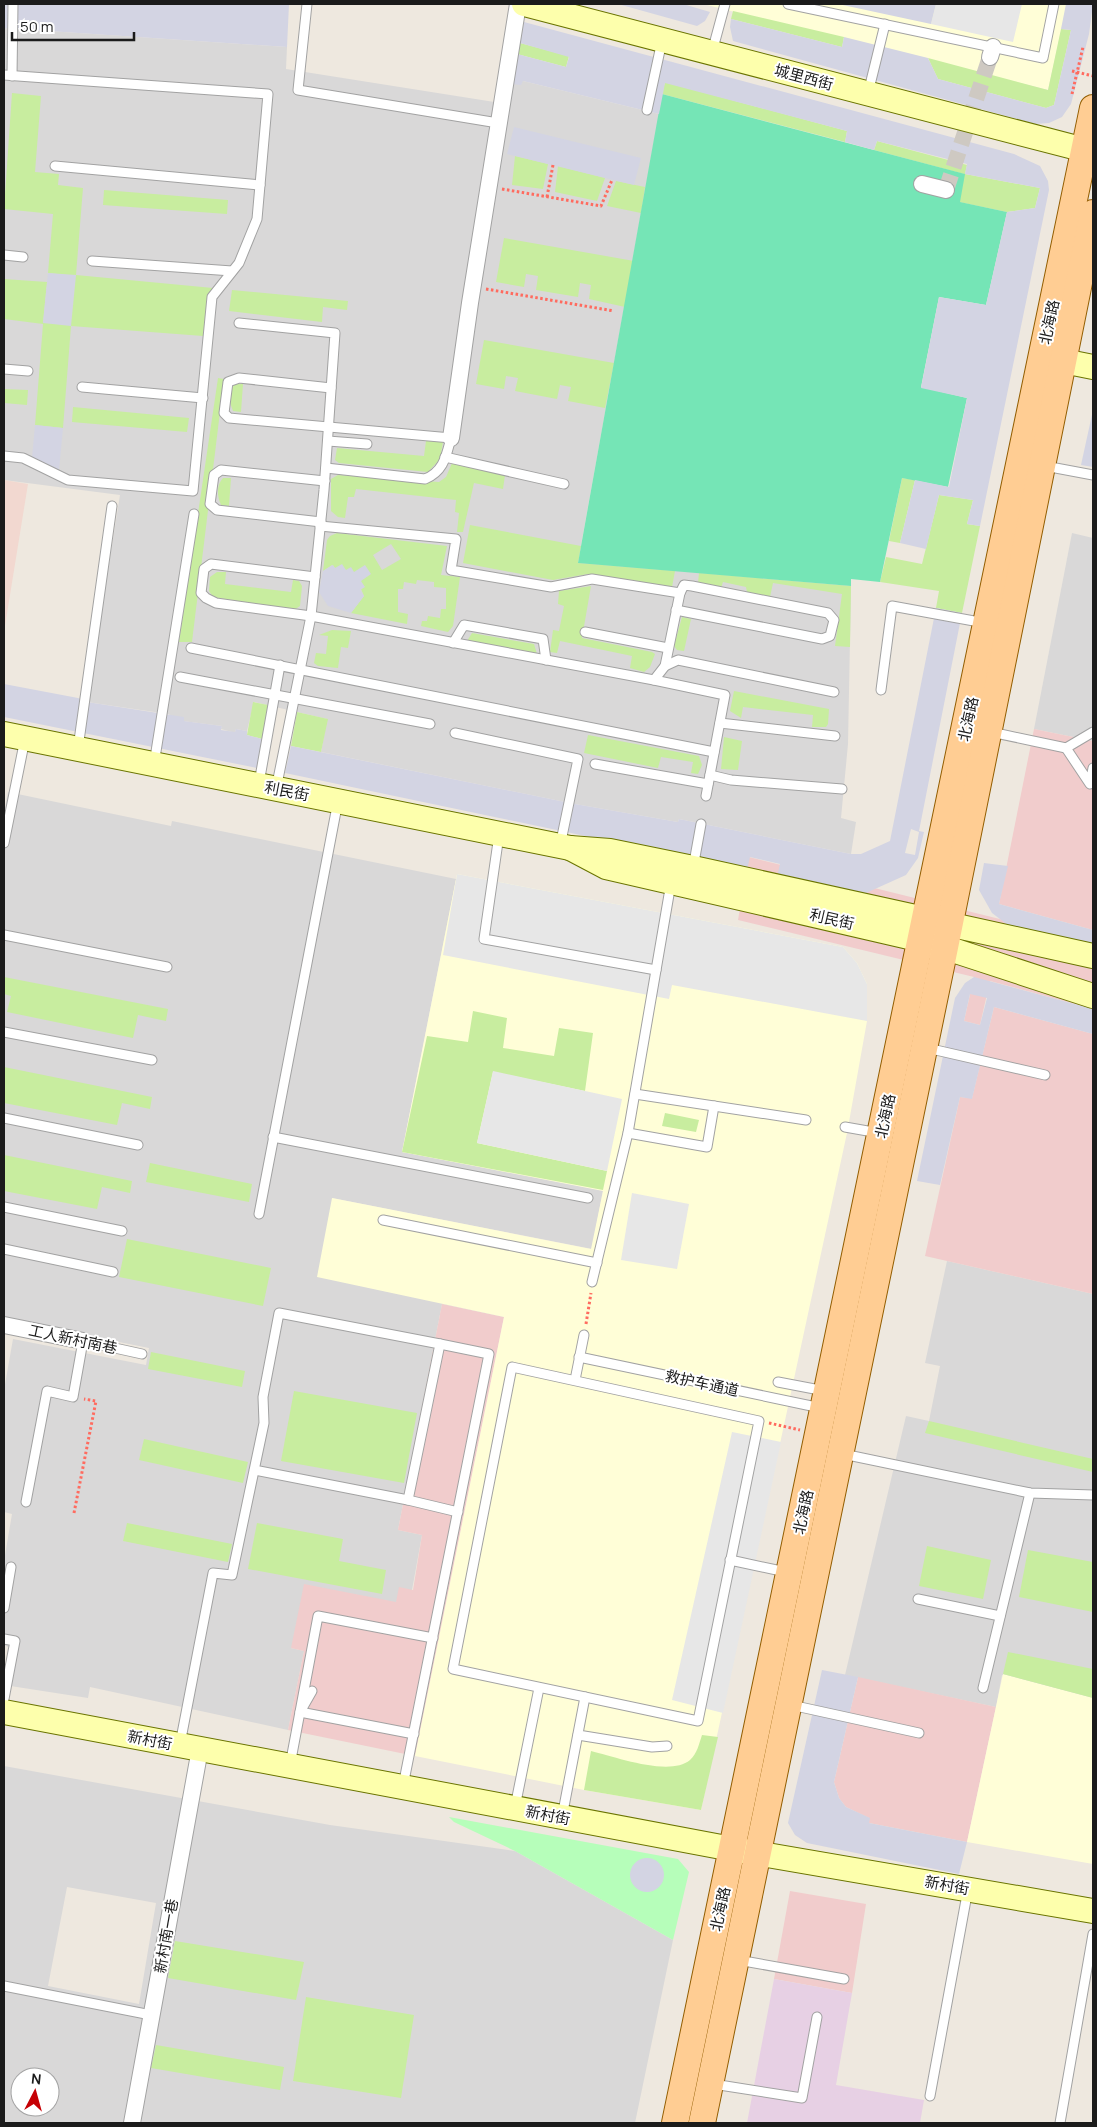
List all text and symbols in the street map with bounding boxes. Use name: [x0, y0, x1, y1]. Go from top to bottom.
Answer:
scale bar: [12, 10, 135, 42]
text: 50 m: [20, 16, 54, 37]
street label: 城里西街: [772, 59, 836, 95]
street label: 北海路: [1034, 298, 1064, 346]
street label: 北海路: [953, 695, 983, 743]
street label: 利民街: [263, 776, 311, 806]
street label: 利民街: [808, 904, 856, 934]
street label: 北海路: [870, 1092, 900, 1140]
street label: 工人新村南巷: [27, 1319, 119, 1359]
street label: 救护车通道: [663, 1365, 741, 1401]
street label: 北海路: [788, 1488, 818, 1536]
street label: 新村街: [126, 1725, 174, 1755]
street label: 新村街: [524, 1800, 572, 1830]
street label: 新村街: [923, 1871, 971, 1899]
street label: 北海路: [705, 1885, 735, 1933]
street label: 新村南一巷: [149, 1897, 183, 1975]
north arrow: [10, 2067, 60, 2117]
text: N: [30, 2069, 42, 2089]

